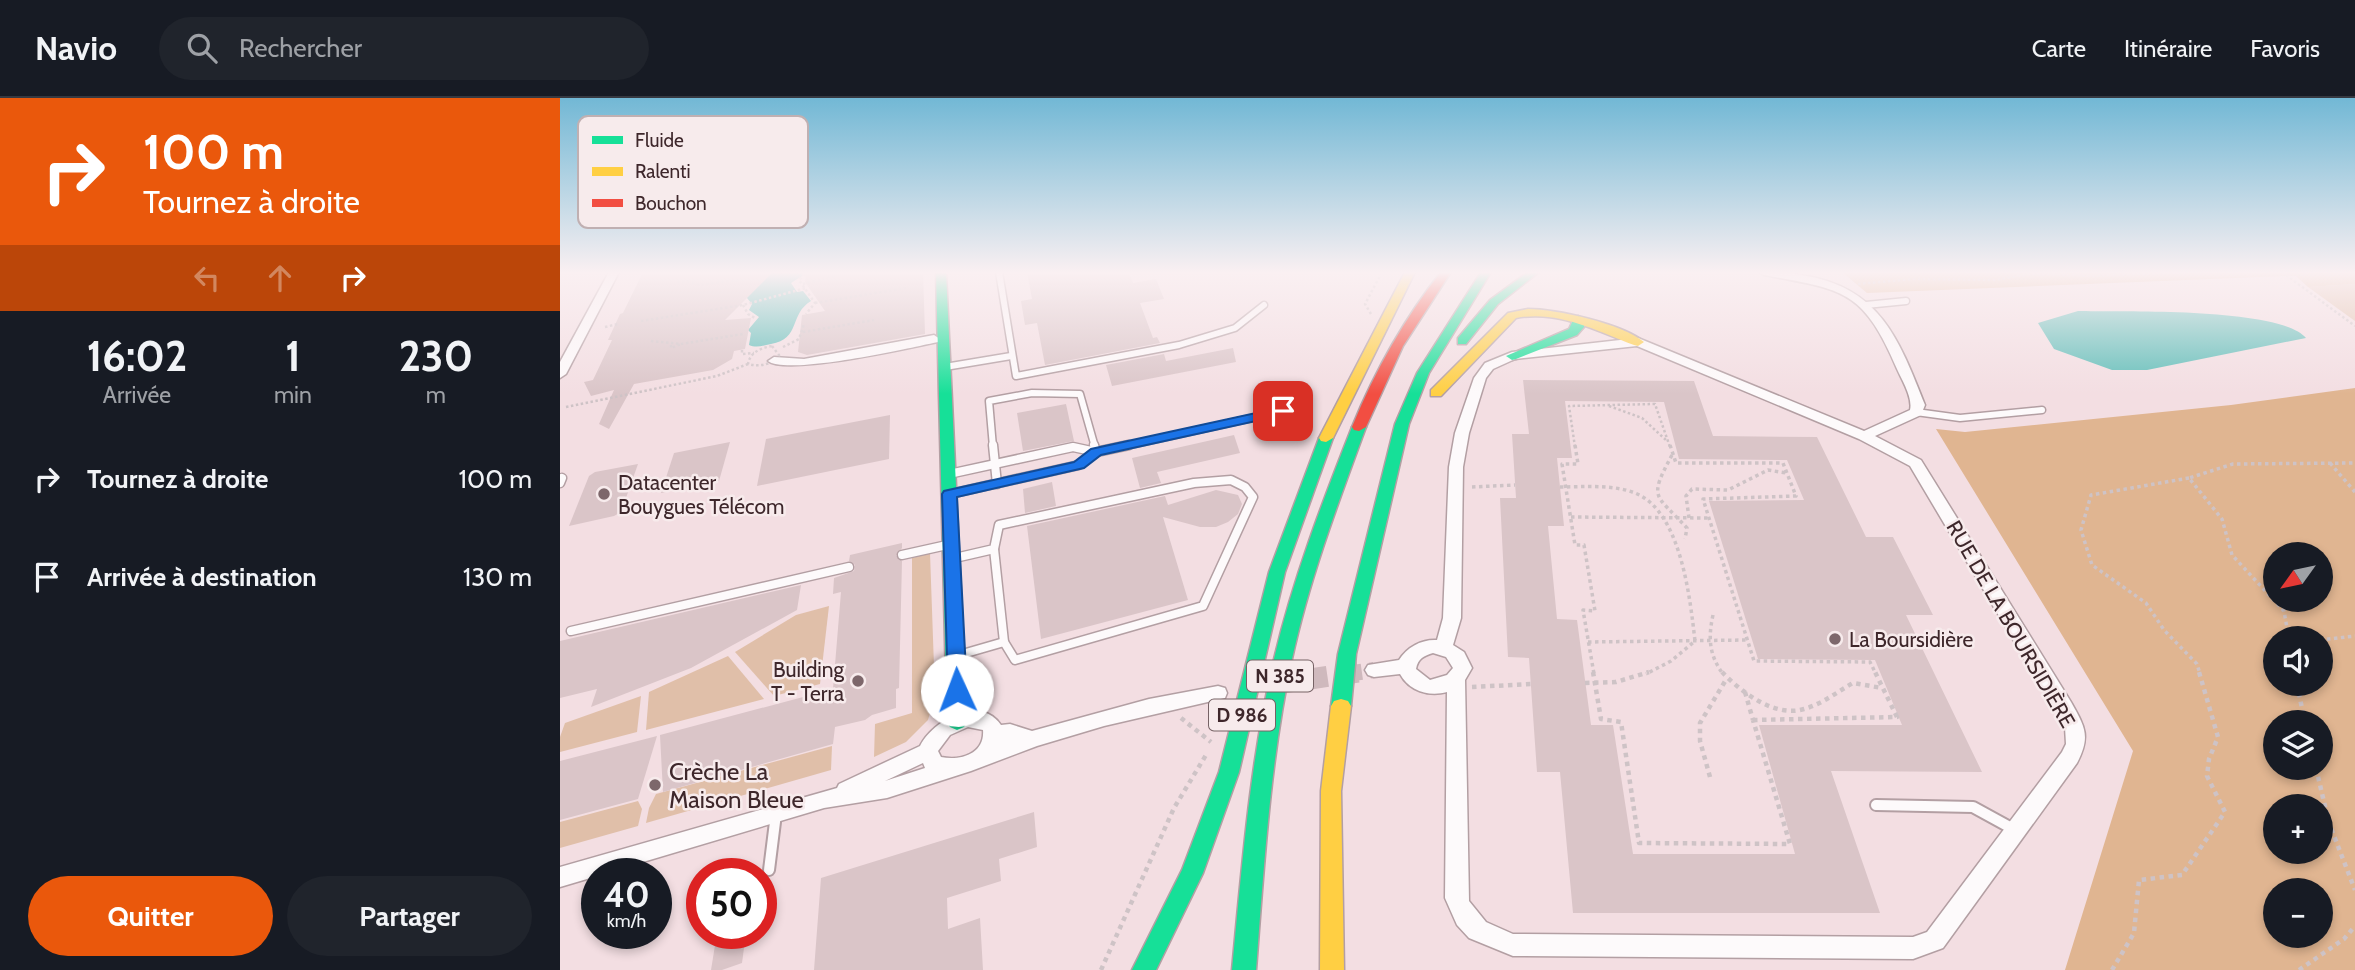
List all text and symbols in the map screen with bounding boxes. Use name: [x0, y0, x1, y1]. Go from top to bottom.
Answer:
search box: [159, 17, 649, 80]
text: Navio: [35, 28, 117, 68]
icon: search: [183, 29, 221, 67]
text: Rechercher: [239, 32, 362, 64]
text: Carte: [2032, 34, 2086, 63]
text: Itinéraire: [2124, 34, 2212, 63]
text: Favoris: [2250, 34, 2320, 63]
legend: [578, 116, 808, 228]
text: 100 m: [143, 122, 284, 181]
icon: right: [28, 126, 119, 217]
text: Fluide: [635, 129, 684, 152]
text: Ralenti: [635, 160, 691, 183]
text: Tournez à droite: [143, 182, 360, 221]
text: Bouchon: [635, 192, 707, 215]
icon: left: [188, 259, 226, 297]
icon: ahead: [261, 259, 299, 297]
icon: right: [334, 259, 372, 297]
text: 16:02: [87, 330, 187, 382]
text: 1: [285, 330, 301, 382]
text: 230: [399, 330, 473, 382]
text: Arrivée: [103, 381, 171, 409]
text: min: [274, 381, 312, 409]
text: m: [426, 381, 446, 409]
pin: [1253, 381, 1313, 441]
icon: arrive: [1264, 392, 1302, 430]
icon: right: [28, 460, 66, 498]
text: Tournez à droite: [87, 463, 269, 495]
text: 100 m: [459, 463, 532, 495]
place label: Datacenter Bouygues Télécom: [618, 470, 784, 519]
marker: Datacenter Bouygues Télécom: [596, 486, 612, 502]
street label: RUE DE LA BOURSIDIÈRE: [1941, 516, 2081, 732]
north arrow: [2263, 542, 2333, 612]
map controls: [2263, 542, 2333, 948]
icon: arrive: [28, 558, 66, 596]
text: Arrivée à destination: [87, 561, 317, 593]
text: 130 m: [463, 561, 532, 593]
button: sound: [2263, 626, 2333, 696]
place label: La Boursidière: [1849, 627, 1973, 652]
marker: La Boursidière: [1827, 631, 1843, 647]
position arrow: [920, 653, 994, 727]
place label: Building T - Terra: [771, 657, 845, 706]
road number: N 385: [1247, 660, 1313, 692]
marker: Building T - Terra: [850, 673, 866, 689]
road number: D 986: [1209, 700, 1275, 730]
button: layers: [2263, 710, 2333, 780]
place label: Crèche La Maison Bleue: [669, 757, 804, 814]
marker: Crèche La Maison Bleue: [647, 777, 663, 793]
button: +: [2263, 794, 2333, 864]
speed limit sign: 50: [686, 858, 777, 949]
text: 40: [603, 873, 650, 916]
button: Quitter: [28, 876, 273, 956]
button: Partager: [287, 876, 532, 956]
button: −: [2263, 878, 2333, 948]
text: km/h: [607, 910, 646, 932]

